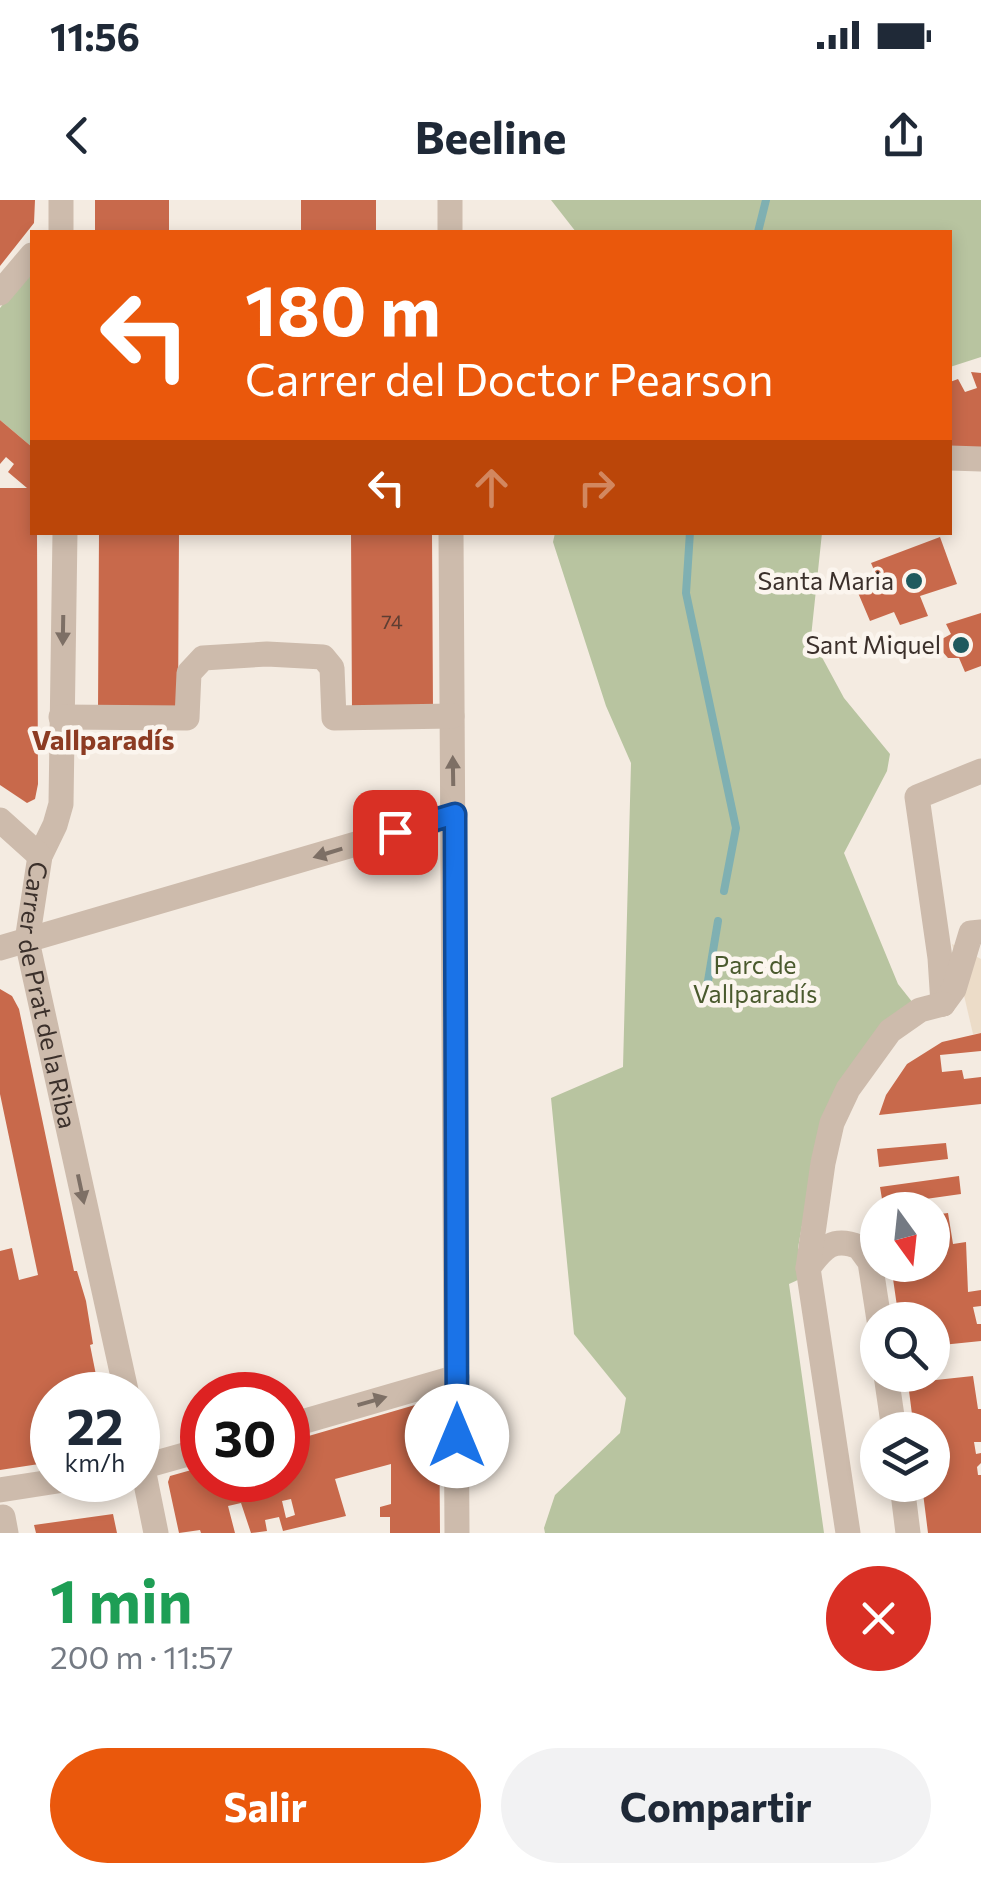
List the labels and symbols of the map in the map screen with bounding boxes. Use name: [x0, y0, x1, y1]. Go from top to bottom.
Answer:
place label: Santa Maria: [758, 565, 894, 595]
marker: Santa Maria: [903, 570, 925, 592]
house number: 74: [381, 609, 403, 633]
one-way arrow: [55, 614, 71, 646]
place label: Sant Miquel: [805, 629, 941, 659]
marker: Sant Miquel: [950, 634, 972, 656]
district label: Vallparadís: [32, 722, 174, 756]
one-way arrow: [445, 754, 461, 786]
pin: [353, 790, 438, 875]
one-way arrow: [312, 846, 343, 861]
street label: Carrer de Prat de la Riba: [13, 860, 84, 1131]
park label: Parc de Vallparadís: [693, 949, 817, 1008]
one-way arrow: [74, 1174, 90, 1205]
north arrow: [860, 1192, 950, 1282]
speed limit sign: 30: [180, 1372, 310, 1502]
position arrow: [405, 1384, 509, 1488]
one-way arrow: [358, 1393, 388, 1408]

